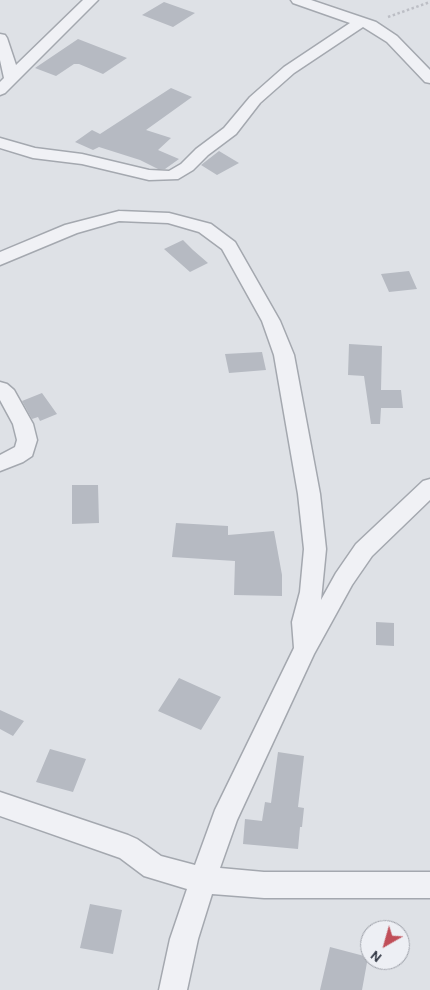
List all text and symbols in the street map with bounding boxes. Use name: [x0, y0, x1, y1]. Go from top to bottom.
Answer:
north arrow: [360, 920, 410, 970]
text: N: [367, 947, 385, 966]

